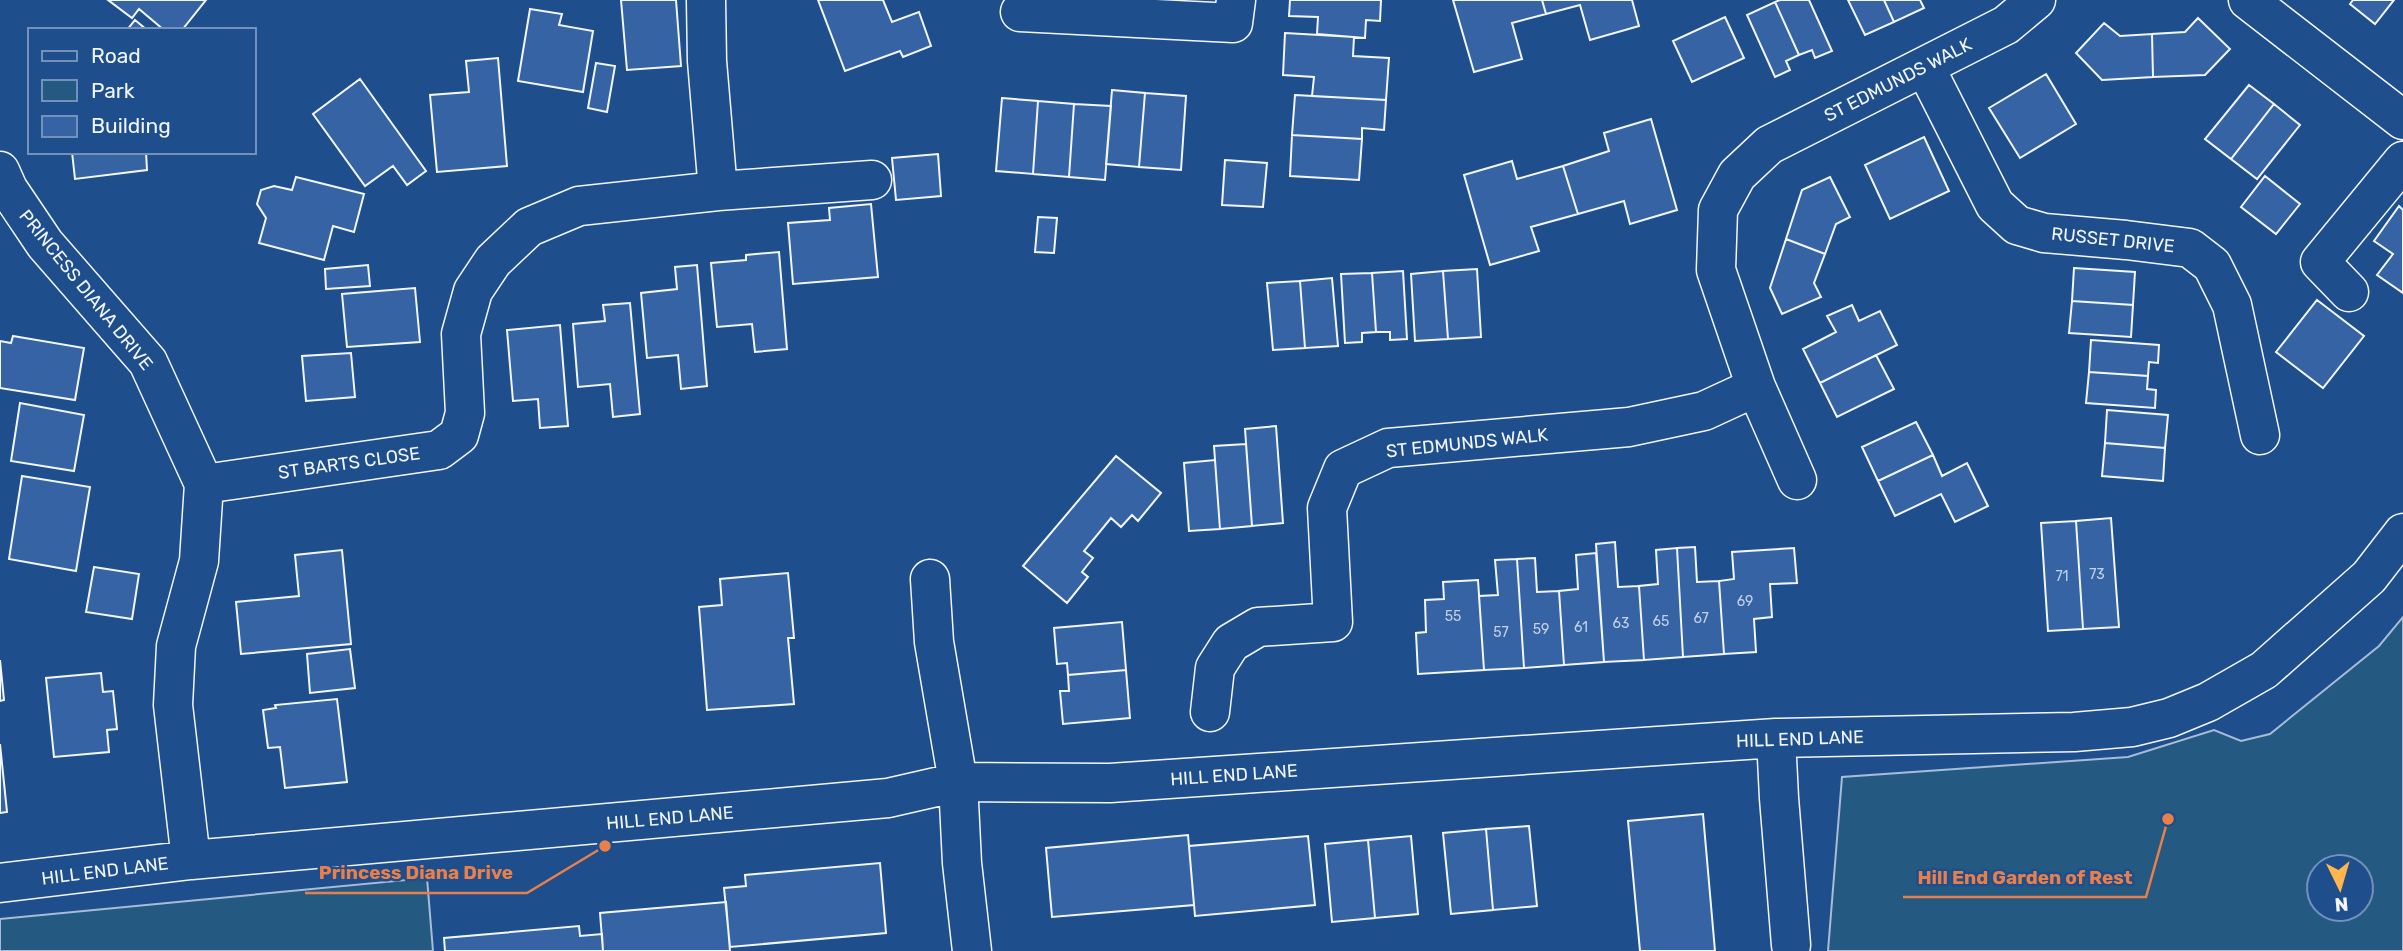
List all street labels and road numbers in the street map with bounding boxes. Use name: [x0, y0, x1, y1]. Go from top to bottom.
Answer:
street label: ST EDMUNDS WALK: [1820, 33, 1976, 127]
street label: PRINCESS DIANA DRIVE: [14, 205, 158, 375]
street label: RUSSET DRIVE: [2050, 223, 2176, 257]
street label: ST EDMUNDS WALK: [1385, 424, 1549, 462]
street label: ST BARTS CLOSE: [277, 442, 421, 484]
street label: HILL END LANE: [1736, 726, 1864, 752]
street label: HILL END LANE: [1169, 760, 1299, 790]
street label: HILL END LANE: [605, 801, 735, 835]
street label: HILL END LANE: [40, 852, 170, 890]

